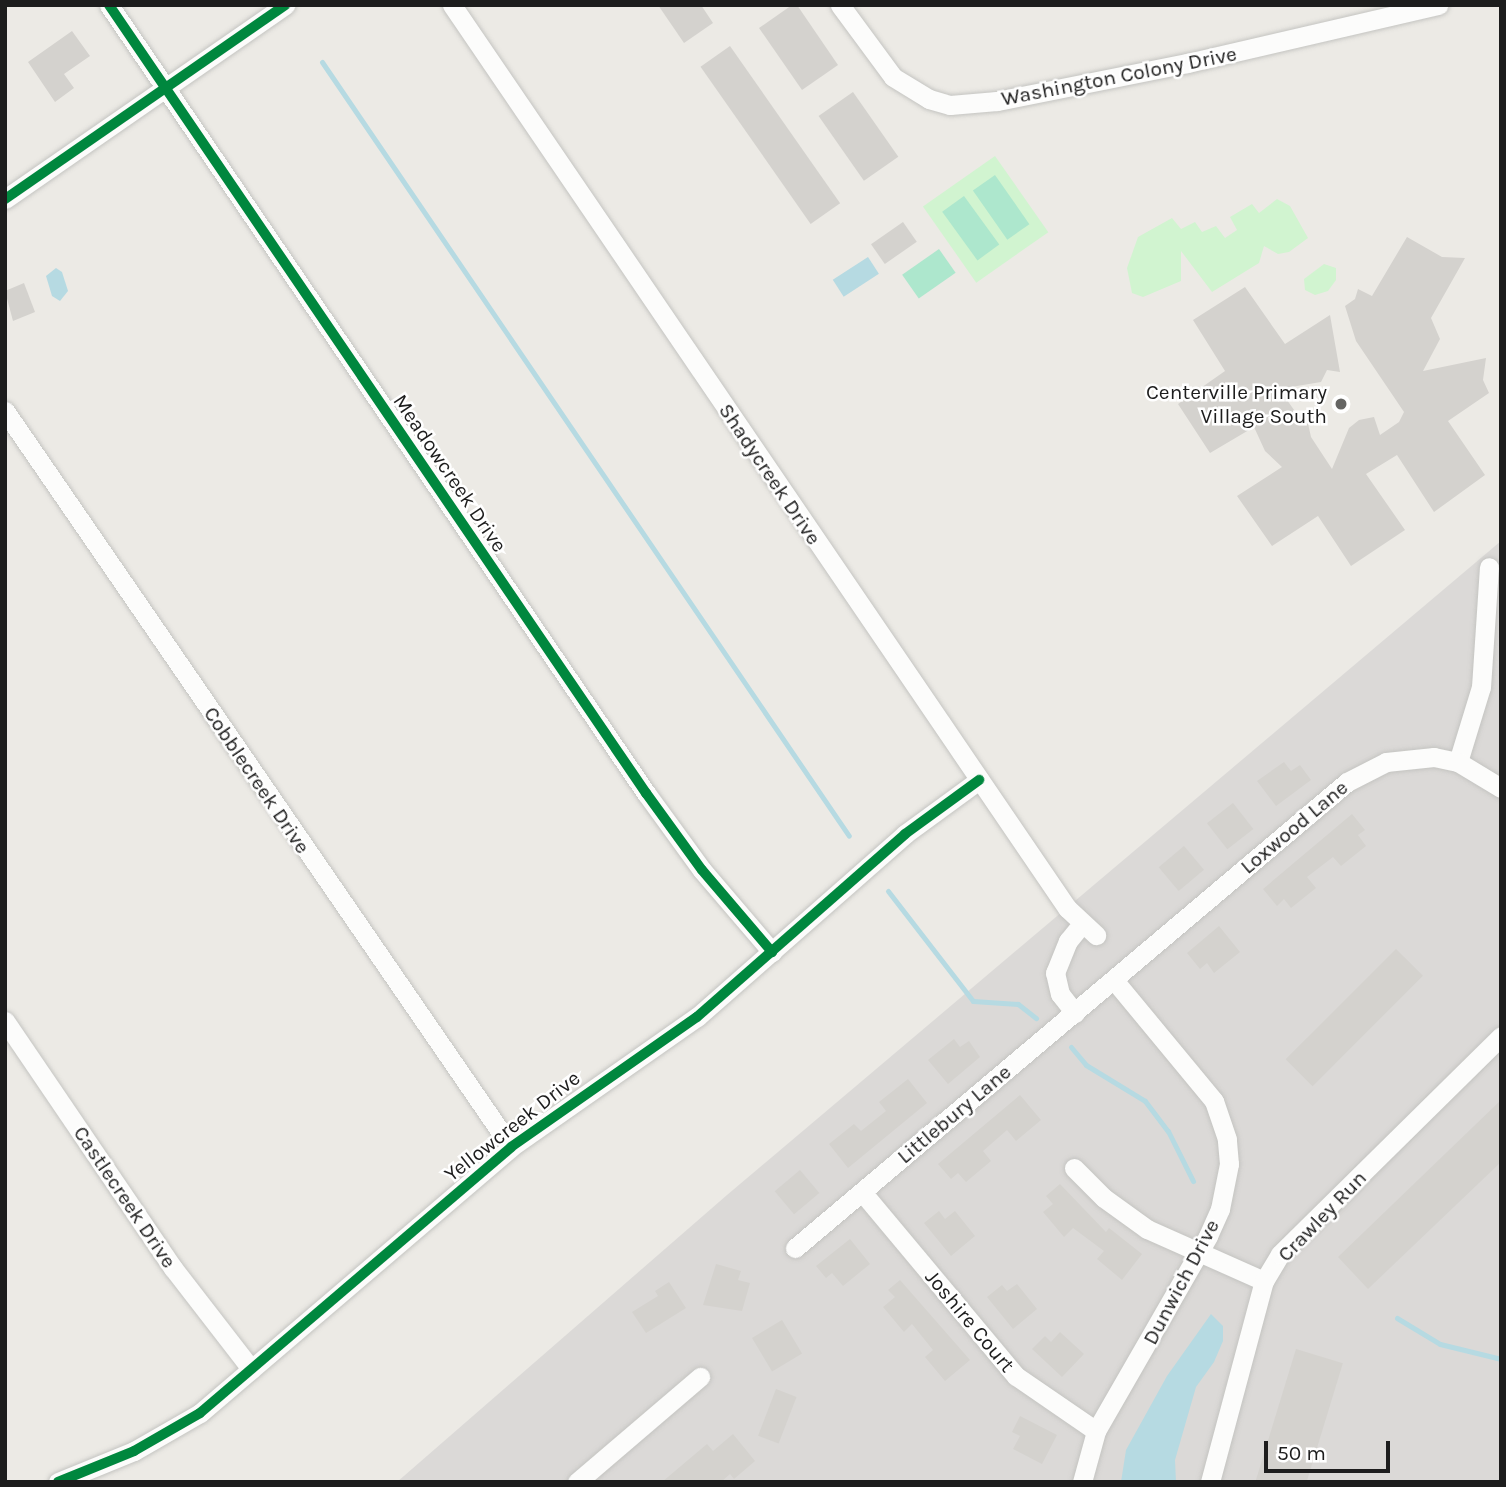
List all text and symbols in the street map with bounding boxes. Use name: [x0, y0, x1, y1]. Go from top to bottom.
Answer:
street label: Washington Colony Drive: [999, 41, 1239, 111]
place label: Centerville Primary Village South: [1146, 379, 1327, 429]
street label: Meadowcreek Drive: [388, 389, 512, 557]
marker: Centerville Primary Village South: [1333, 396, 1349, 412]
street label: Shadycreek Drive: [713, 399, 827, 549]
street label: Cobblecreek Drive: [199, 702, 315, 858]
street label: Loxwood Lane: [1235, 775, 1353, 879]
street label: Littlebury Lane: [892, 1059, 1016, 1169]
street label: Yellowcreek Drive: [439, 1065, 585, 1187]
street label: Castlecreek Drive: [68, 1121, 182, 1273]
street label: Crawley Run: [1272, 1165, 1372, 1267]
street label: Dunwich Drive: [1137, 1215, 1225, 1349]
street label: Joshire Court: [920, 1265, 1020, 1377]
scale bar: [1268, 1428, 1394, 1472]
text: 50 m: [1277, 1441, 1326, 1465]

